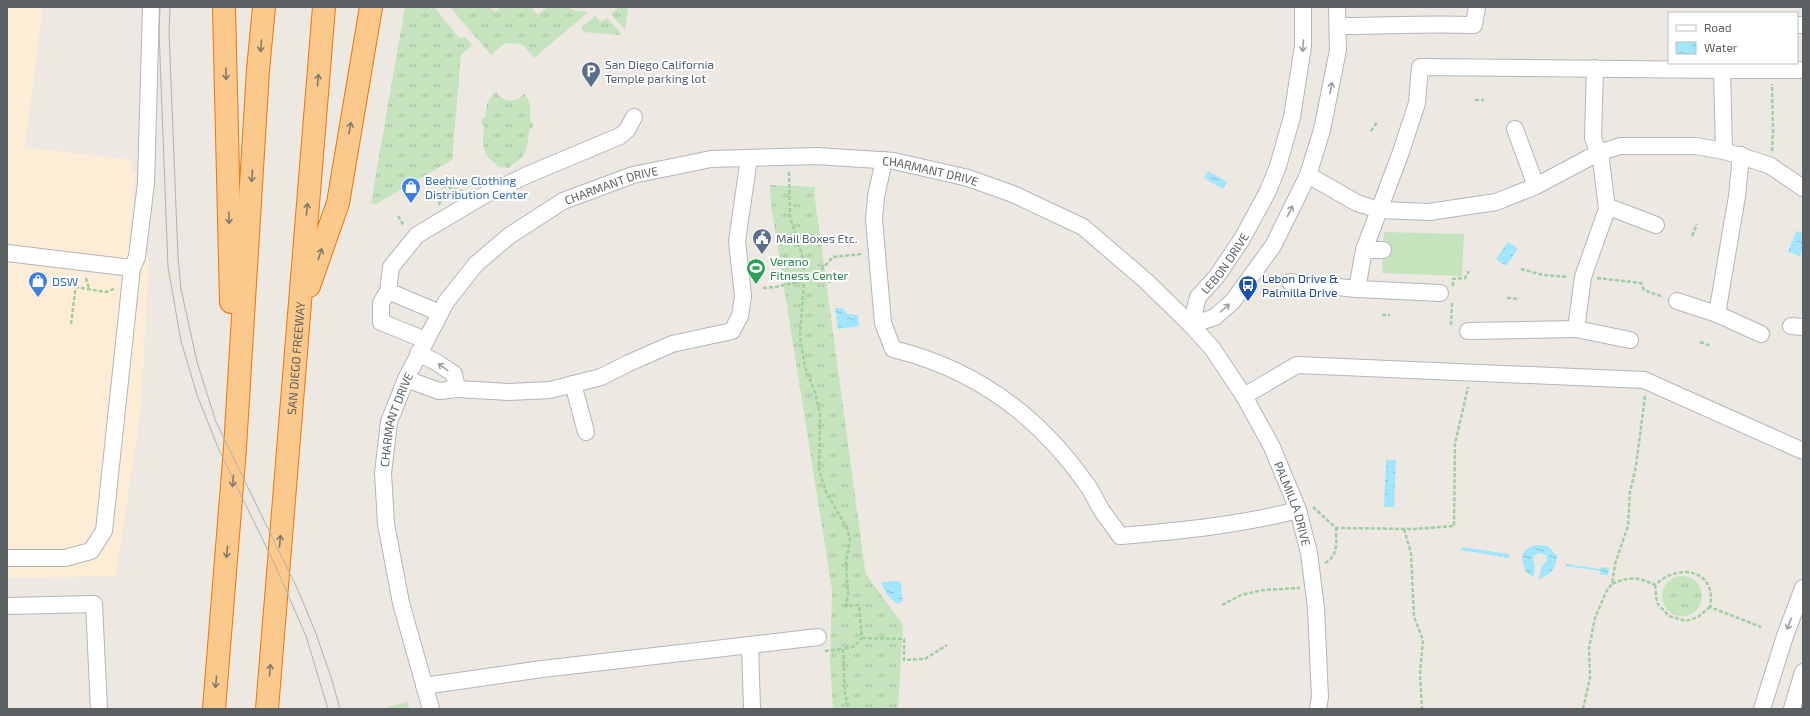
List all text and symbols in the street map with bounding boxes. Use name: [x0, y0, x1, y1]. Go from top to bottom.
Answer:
legend: [1668, 12, 1798, 64]
text: Road: [1704, 20, 1732, 34]
one-way arrow: [257, 39, 264, 52]
one-way arrow: [1299, 39, 1306, 52]
text: Water: [1704, 40, 1738, 54]
place label: San Diego California Temple parking lot: [605, 57, 714, 85]
parking icon: San Diego California Temple parking lot: [580, 60, 602, 88]
one-way arrow: [222, 67, 229, 80]
one-way arrow: [314, 74, 322, 87]
one-way arrow: [1327, 82, 1335, 95]
one-way arrow: [346, 122, 354, 135]
street label: CHARMANT DRIVE: [882, 153, 981, 188]
street label: CHARMANT DRIVE: [562, 163, 660, 207]
one-way arrow: [248, 169, 255, 182]
place label: Beehive Clothing Distribution Center: [425, 173, 528, 201]
shop icon: Beehive Clothing Distribution Center: [400, 176, 422, 204]
one-way arrow: [304, 203, 311, 216]
one-way arrow: [1287, 205, 1294, 217]
one-way arrow: [225, 211, 233, 224]
public building icon: Mail Boxes Etc.: [751, 227, 773, 255]
street label: LEBON DRIVE: [1198, 230, 1251, 296]
place label: Mail Boxes Etc.: [776, 231, 857, 245]
one-way arrow: [317, 248, 324, 261]
place label: Verano Fitness Center: [770, 254, 849, 282]
sports icon: Verano Fitness Center: [745, 257, 767, 285]
shop icon: DSW: [27, 270, 49, 298]
place label: Lebon Drive & Palmilla Drive: [1262, 271, 1338, 299]
place label: DSW: [52, 274, 78, 288]
bus stop icon: Lebon Drive & Palmilla Drive: [1237, 274, 1259, 302]
street label: SAN DIEGO FREEWAY: [284, 301, 307, 415]
one-way arrow: [1220, 303, 1230, 313]
one-way arrow: [438, 363, 449, 371]
street label: CHARMANT DRIVE: [377, 369, 415, 468]
street label: PALMILLA DRIVE: [1272, 459, 1314, 548]
one-way arrow: [229, 474, 236, 487]
one-way arrow: [277, 535, 284, 548]
one-way arrow: [223, 545, 230, 558]
one-way arrow: [1785, 618, 1793, 630]
one-way arrow: [266, 664, 273, 677]
one-way arrow: [213, 675, 220, 688]

